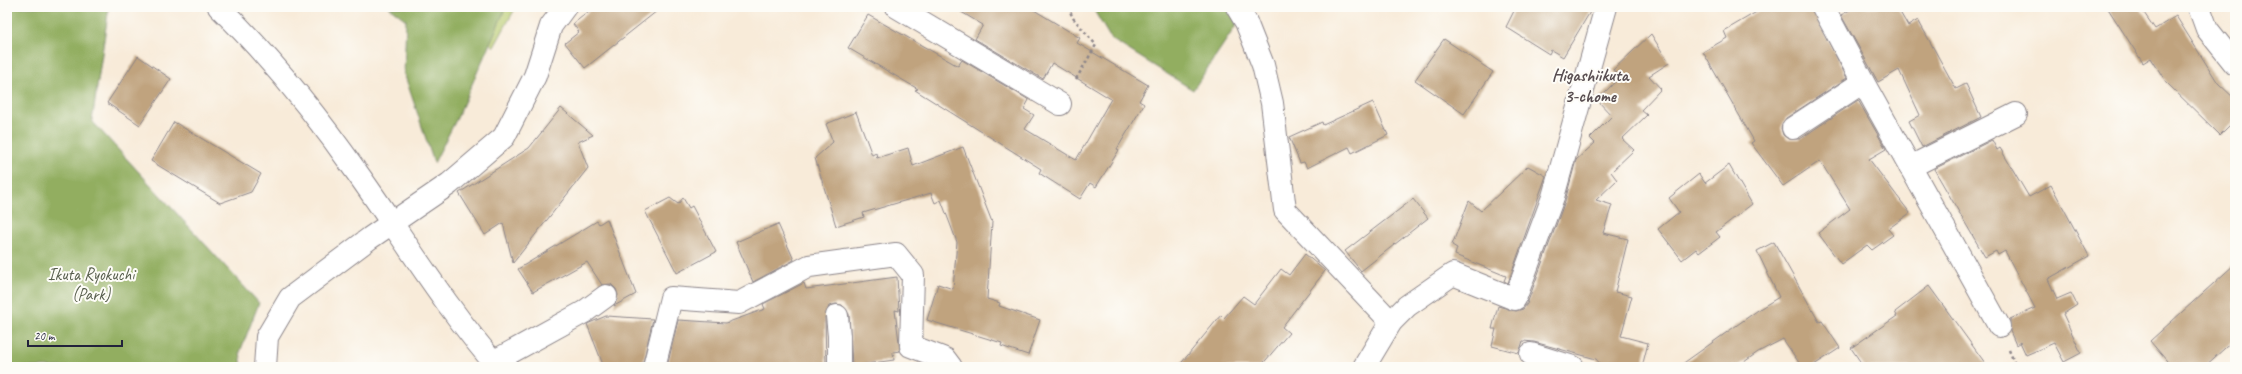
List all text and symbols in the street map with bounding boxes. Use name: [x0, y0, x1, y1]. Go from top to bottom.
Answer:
district label: Higashiikuta 3-chome: [1552, 64, 1630, 107]
park label: Ikuta Ryokuchi (Park): [48, 264, 136, 305]
scale bar: [28, 322, 122, 348]
text: 20 m: [34, 328, 56, 344]

